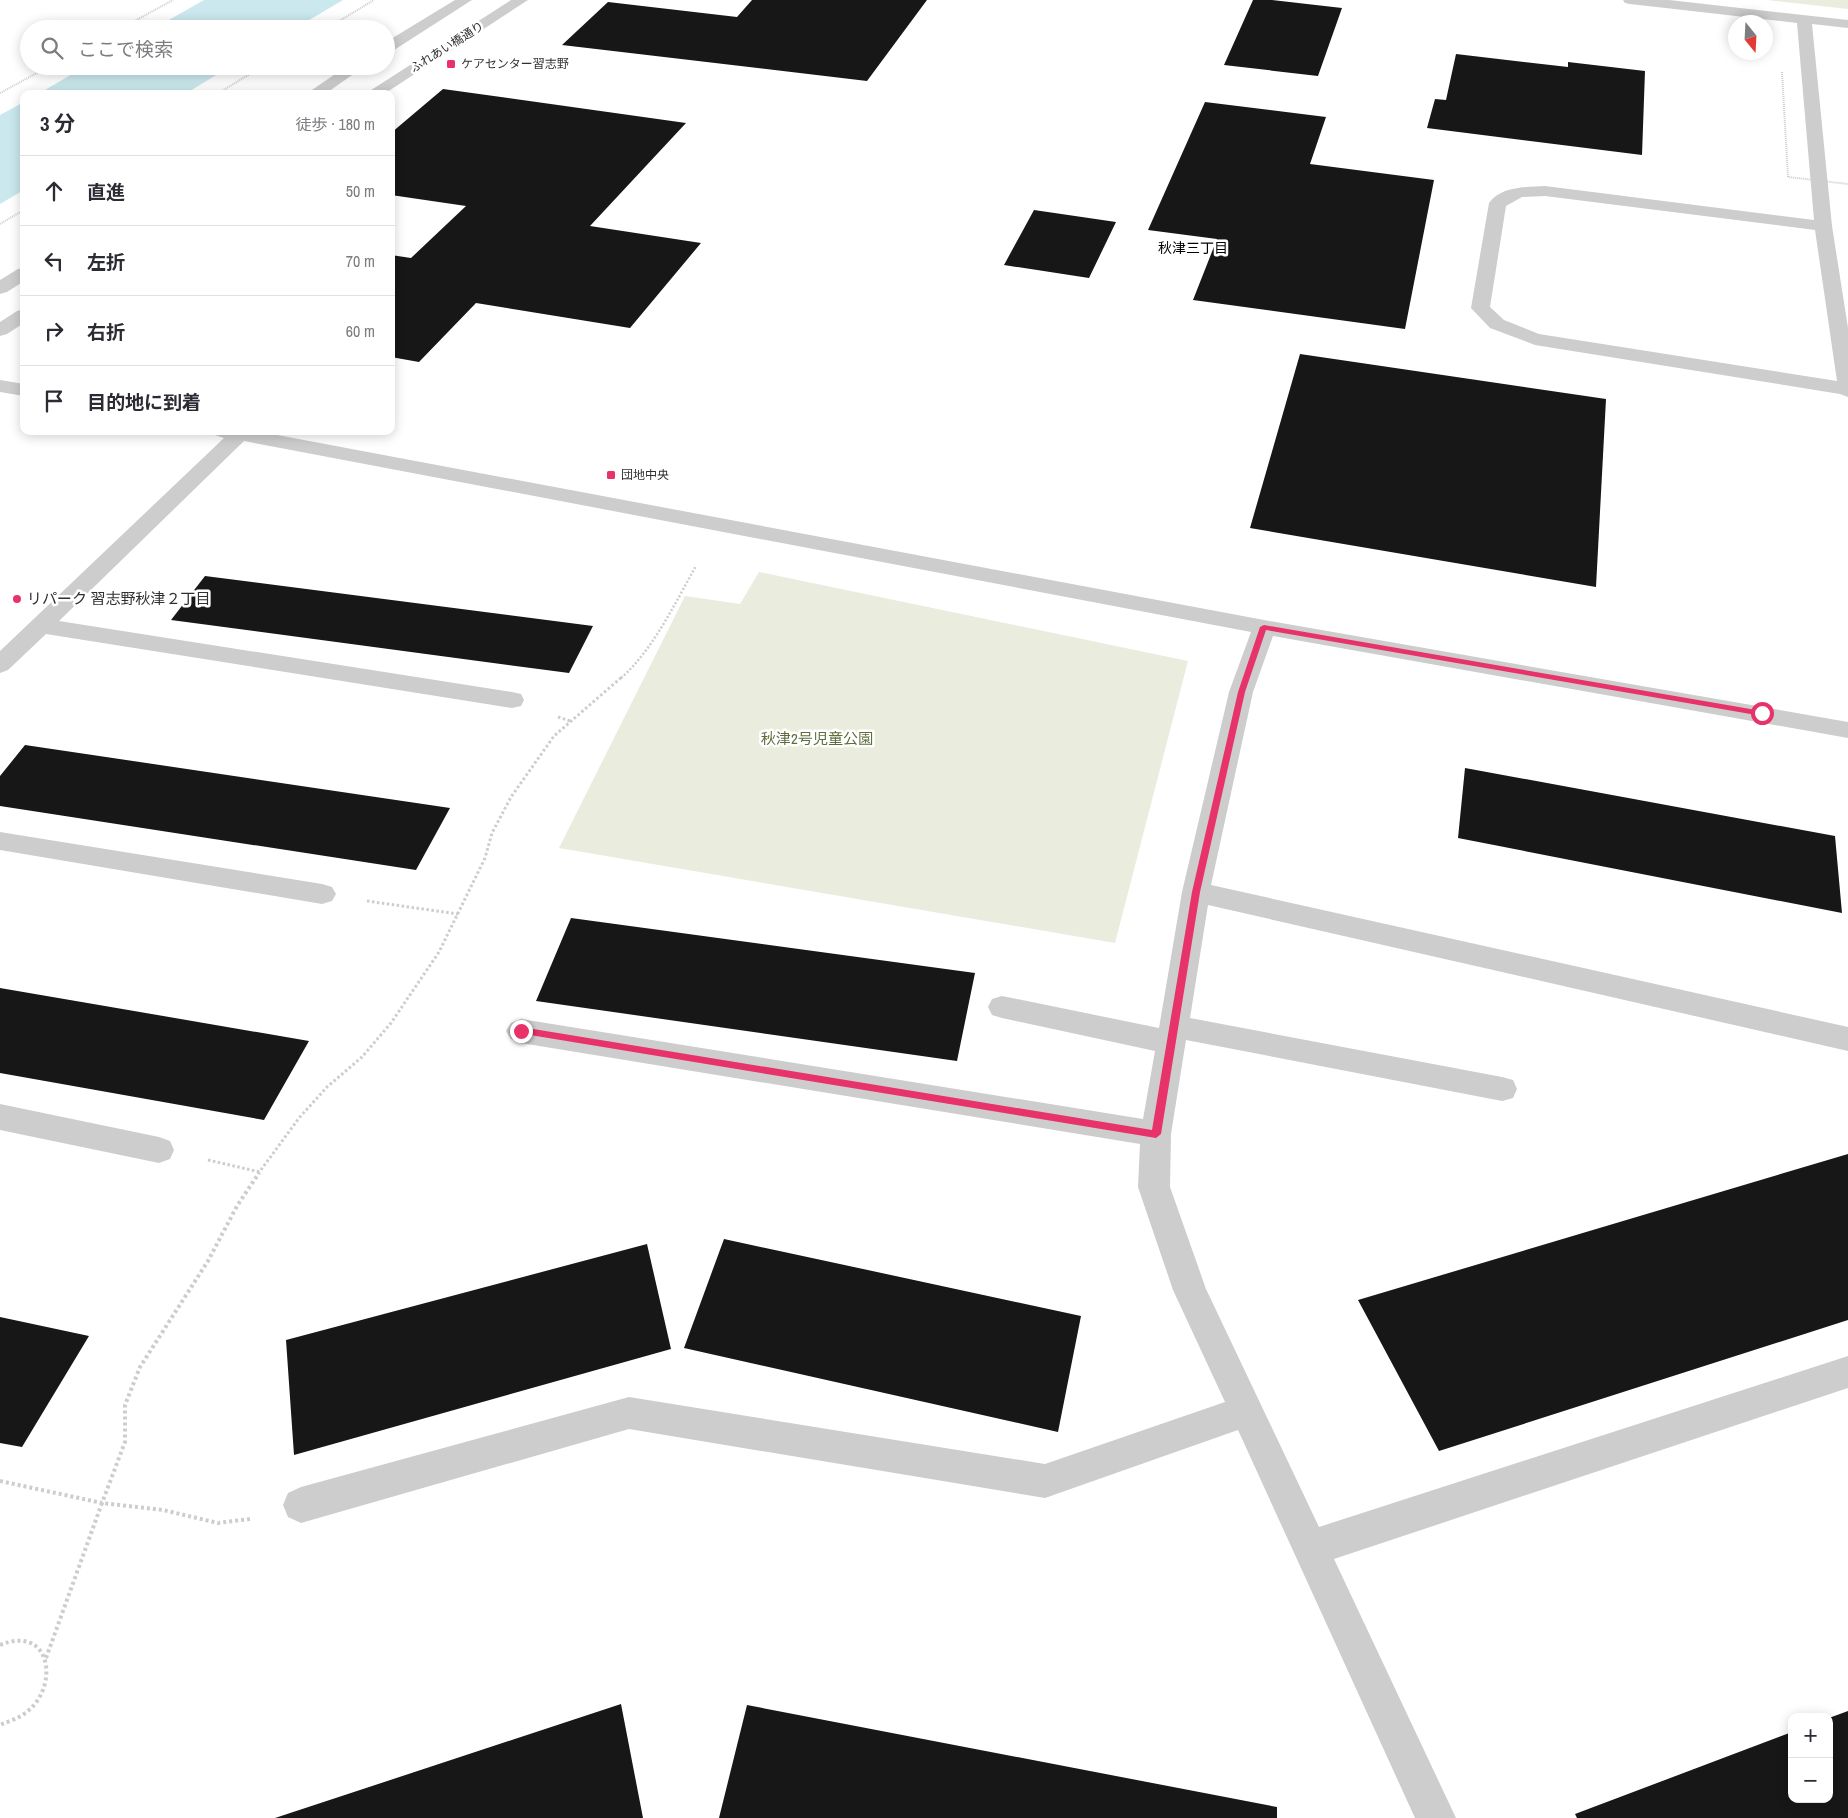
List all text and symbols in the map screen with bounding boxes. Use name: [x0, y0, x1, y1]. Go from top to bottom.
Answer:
north arrow: [1728, 15, 1773, 60]
street label: ふれあい橋通り: [407, 18, 487, 76]
search box: [20, 20, 395, 75]
icon: search: [38, 34, 66, 62]
text: ここで検索: [78, 36, 173, 62]
place label: ケアセンター習志野: [461, 56, 569, 72]
marker: ケアセンター習志野: [445, 58, 457, 70]
text: 3 分: [40, 109, 75, 138]
text: 徒歩 · 180 m: [296, 113, 375, 135]
icon: ahead: [40, 177, 68, 205]
text: 直進: [87, 179, 125, 205]
text: 50 m: [346, 180, 375, 202]
district label: 秋津三丁目: [1158, 239, 1228, 257]
icon: left: [40, 247, 68, 275]
text: 左折: [87, 249, 125, 275]
text: 70 m: [346, 250, 375, 272]
icon: right: [40, 317, 68, 345]
text: 右折: [87, 319, 125, 345]
text: 60 m: [346, 320, 375, 342]
icon: arrive: [40, 387, 68, 415]
text: 目的地に到着: [87, 389, 201, 415]
place label: 団地中央: [621, 467, 669, 483]
marker: 団地中央: [605, 469, 617, 481]
place label: リパーク 習志野秋津２丁目: [27, 588, 210, 609]
marker: リパーク 習志野秋津２丁目: [11, 593, 23, 605]
route start: [1751, 702, 1774, 725]
park label: 秋津2号児童公園: [761, 728, 873, 749]
route end: [510, 1020, 533, 1043]
map controls: [1788, 1713, 1833, 1803]
button: +: [1788, 1713, 1833, 1758]
button: −: [1788, 1758, 1833, 1803]

